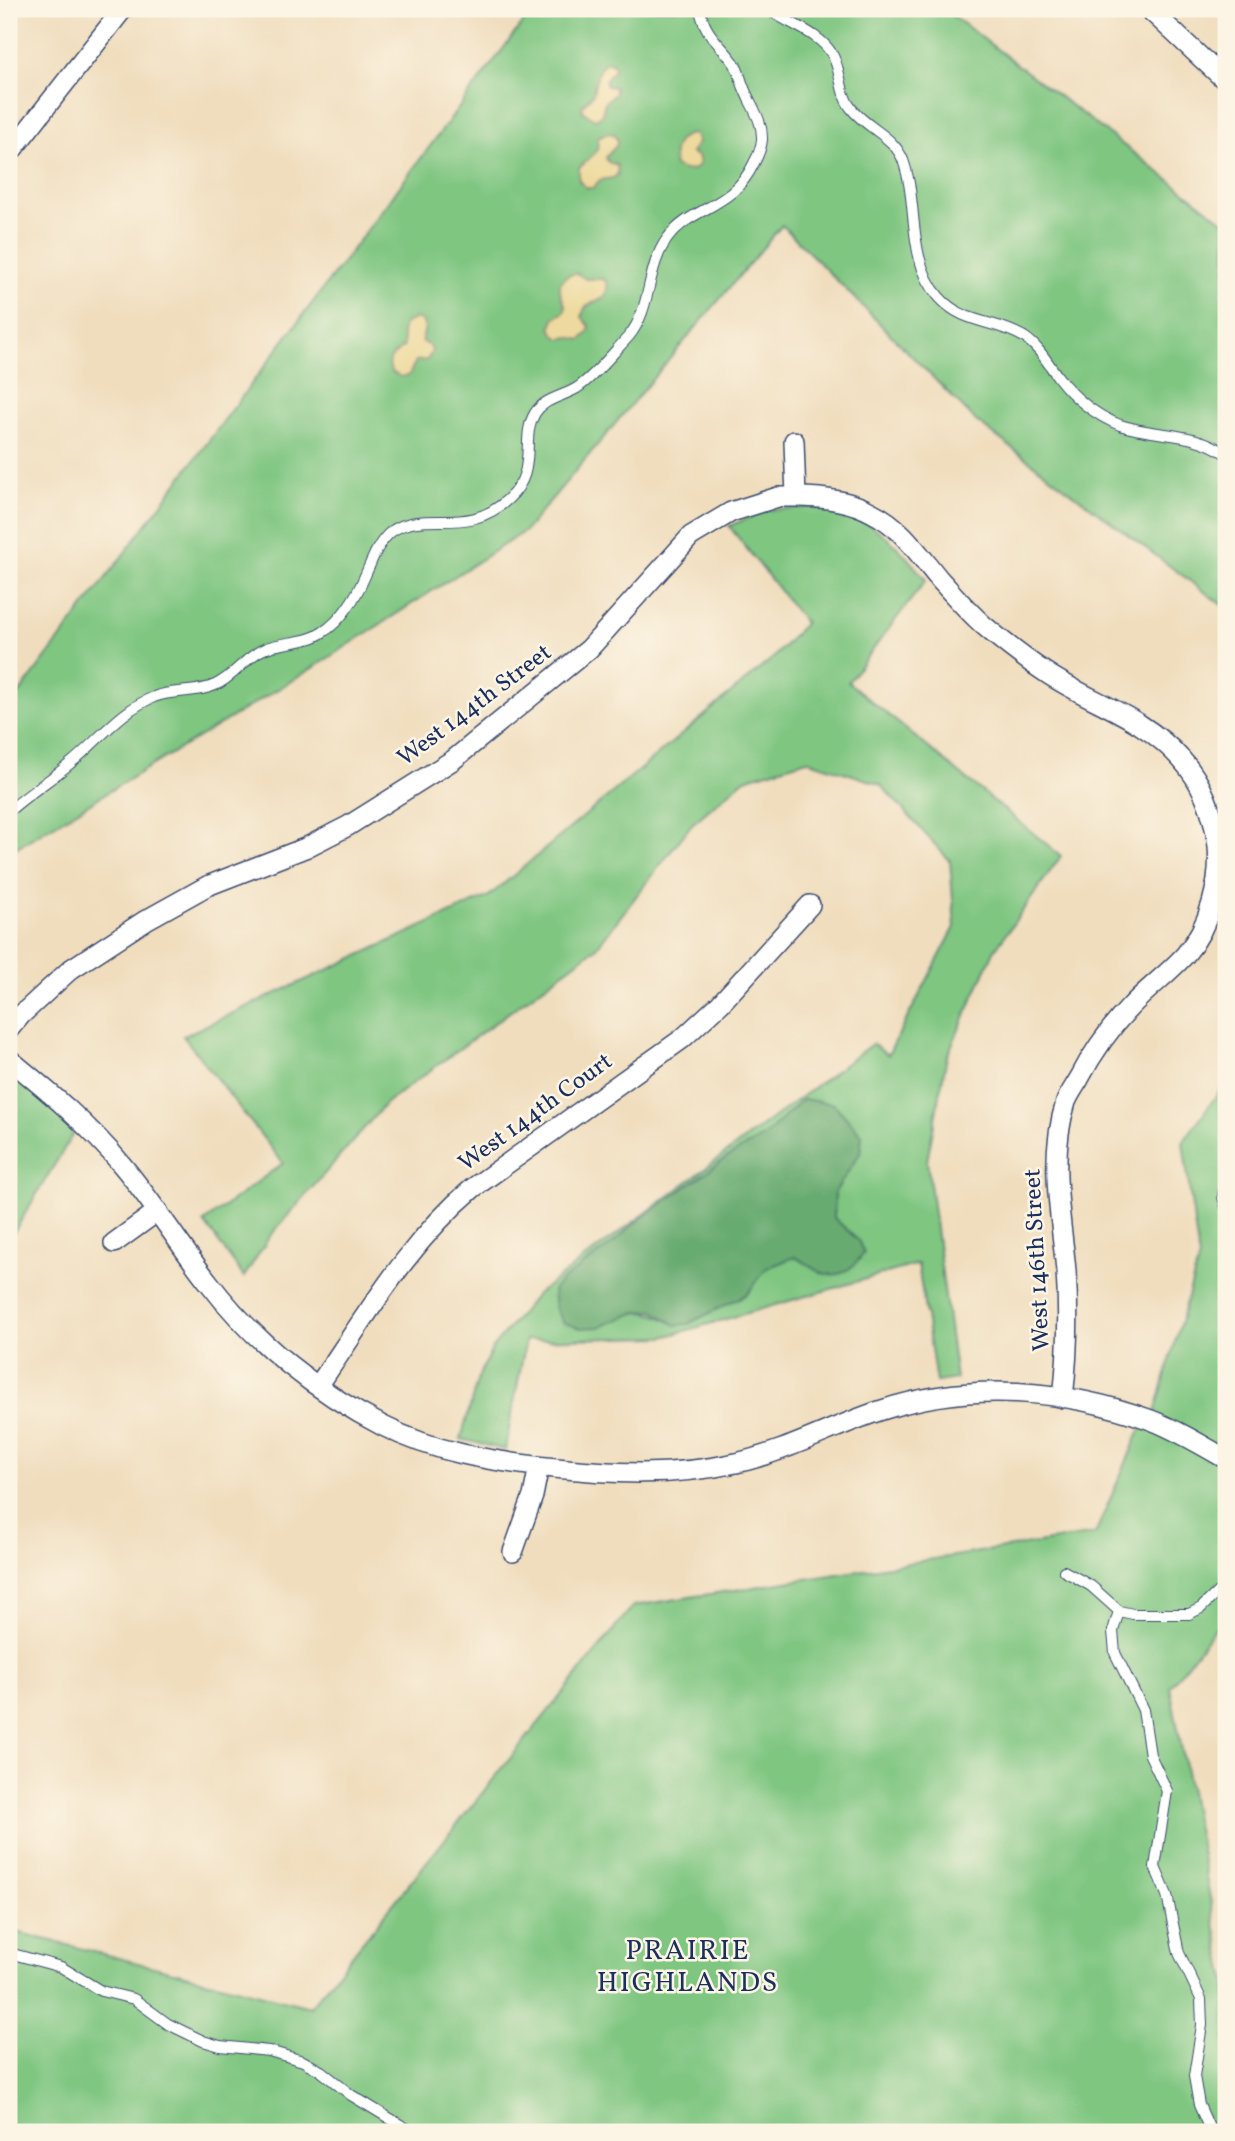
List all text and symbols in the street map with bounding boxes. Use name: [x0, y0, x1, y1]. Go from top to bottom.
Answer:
street label: West 144th Street: [391, 637, 559, 775]
street label: West 144th Court: [452, 1045, 620, 1181]
street label: West 146th Street: [1016, 1168, 1060, 1352]
district label: PRAIRIE HIGHLANDS: [597, 1932, 779, 2003]

